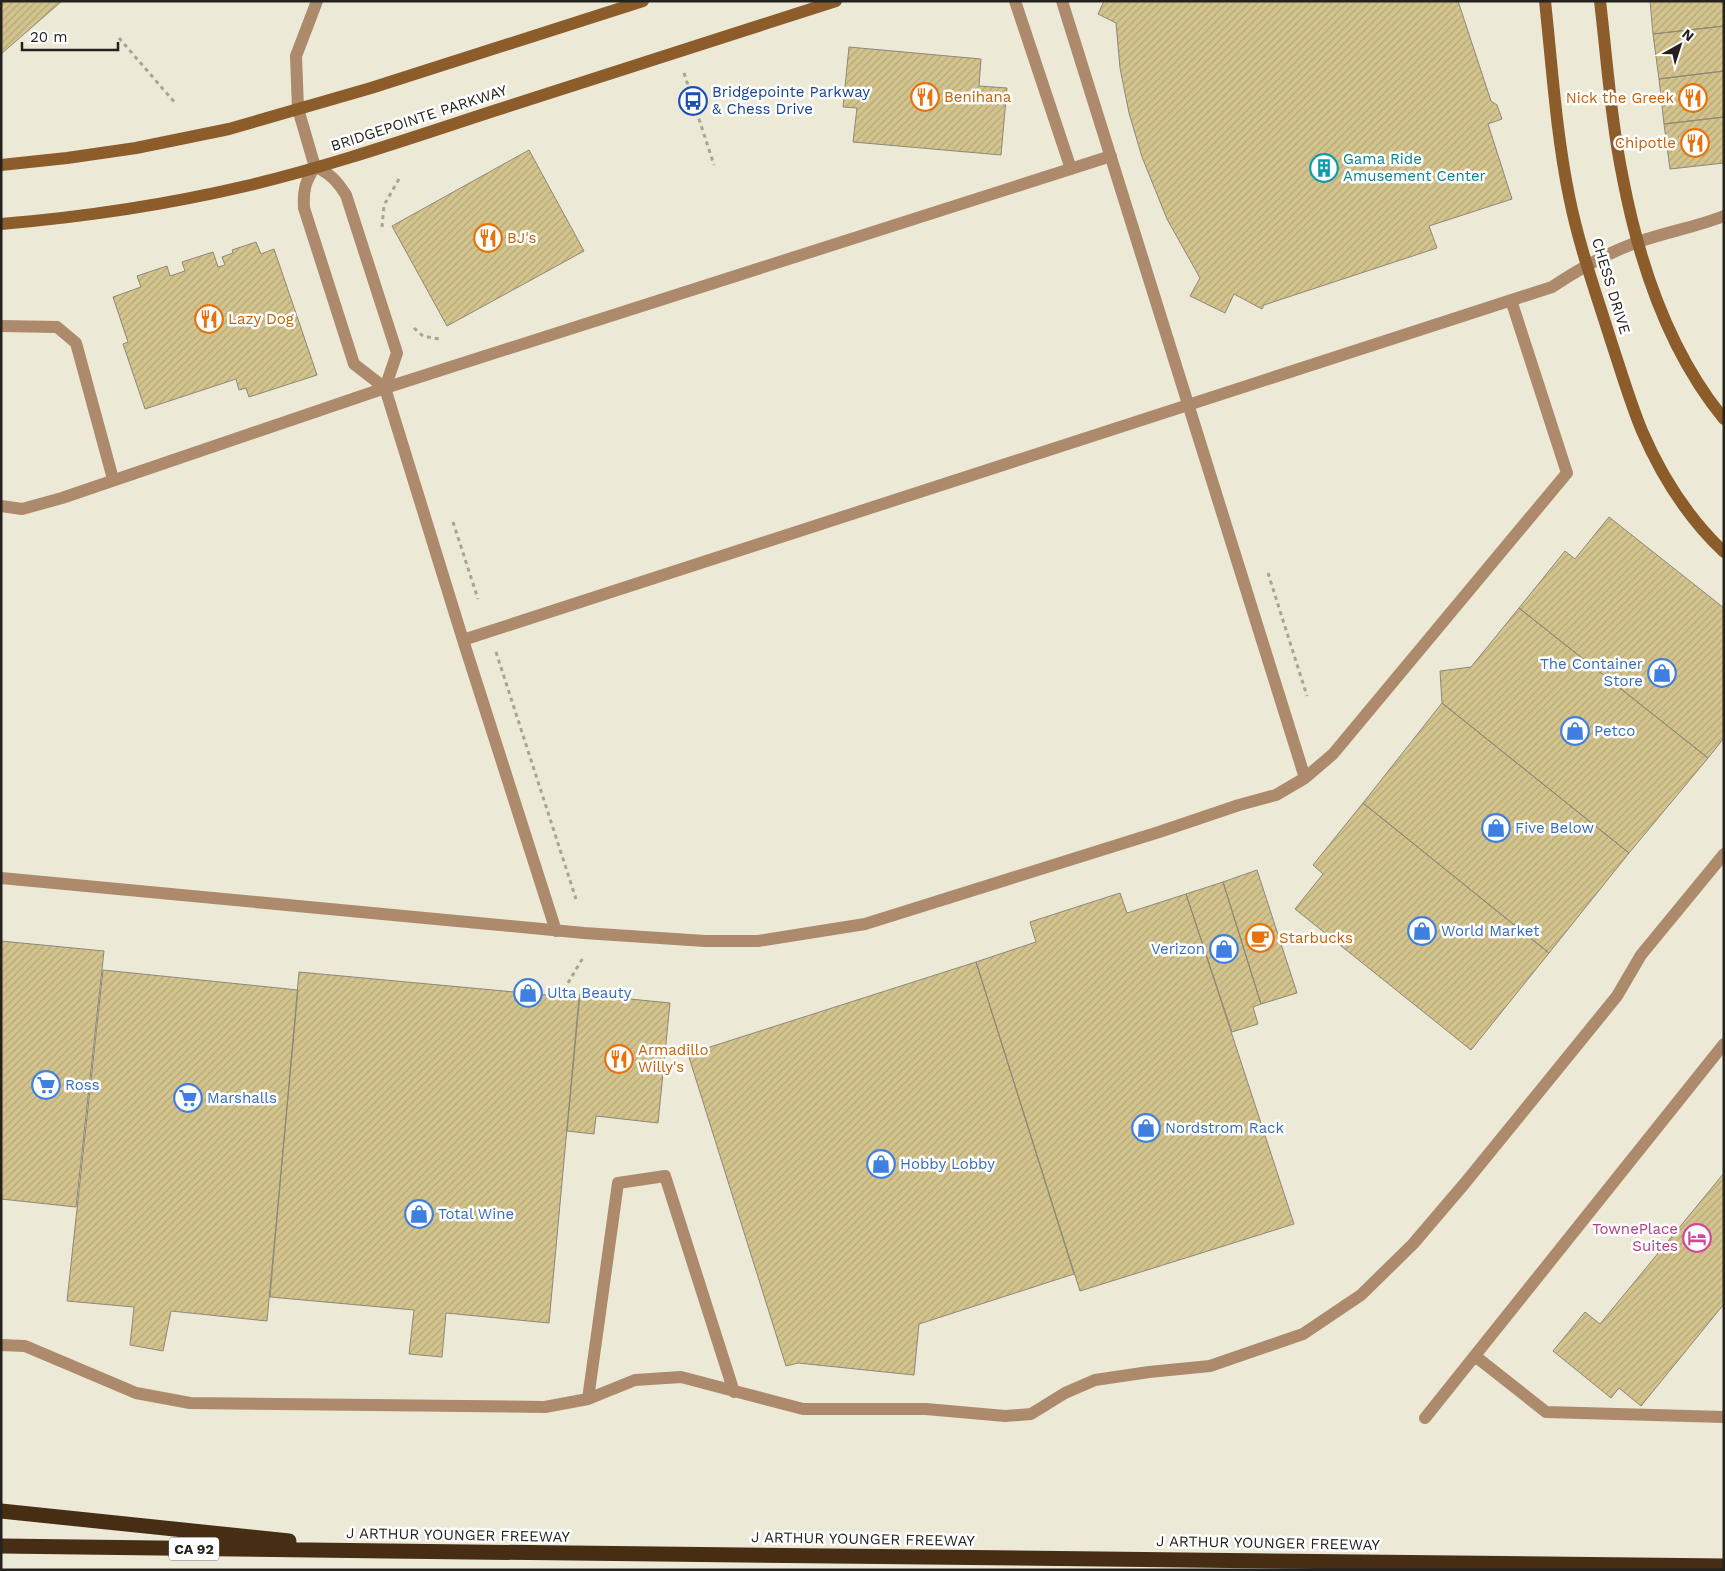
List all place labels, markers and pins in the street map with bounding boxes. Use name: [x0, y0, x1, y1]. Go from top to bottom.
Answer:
restaurant icon: Benihana: [910, 82, 940, 112]
place label: Bridgepointe Parkway & Chess Drive: [712, 83, 870, 118]
restaurant icon: Nick the Greek: [1678, 83, 1708, 113]
bus stop icon: Bridgepointe Parkway & Chess Drive: [678, 86, 708, 116]
place label: Benihana: [944, 88, 1012, 106]
place label: Nick the Greek: [1566, 89, 1674, 107]
restaurant icon: Chipotle: [1680, 128, 1710, 158]
place label: Chipotle: [1615, 134, 1676, 152]
place label: Gama Ride Amusement Center: [1343, 150, 1486, 185]
building icon: Gama Ride Amusement Center: [1309, 153, 1339, 183]
restaurant icon: BJ's: [473, 223, 503, 253]
place label: BJ's: [507, 229, 537, 247]
restaurant icon: Lazy Dog: [194, 304, 224, 334]
place label: Lazy Dog: [228, 310, 294, 328]
place label: The Container Store: [1540, 655, 1643, 690]
shop icon: The Container Store: [1647, 658, 1677, 688]
shop icon: Petco: [1560, 716, 1590, 746]
place label: Petco: [1594, 722, 1635, 740]
shop icon: Five Below: [1481, 813, 1511, 843]
place label: Five Below: [1515, 819, 1595, 837]
shop icon: World Market: [1407, 916, 1437, 946]
place label: World Market: [1441, 922, 1540, 940]
cafe icon: Starbucks: [1245, 923, 1275, 953]
place label: Starbucks: [1279, 929, 1353, 947]
shop icon: Verizon: [1209, 934, 1239, 964]
place label: Verizon: [1151, 940, 1205, 958]
shop icon: Ulta Beauty: [513, 978, 543, 1008]
place label: Ulta Beauty: [547, 984, 632, 1002]
place label: Armadillo Willy's: [638, 1041, 708, 1076]
restaurant icon: Armadillo Willy's: [604, 1044, 634, 1074]
supermarket icon: Ross: [31, 1070, 61, 1100]
place label: Ross: [65, 1076, 100, 1094]
supermarket icon: Marshalls: [173, 1083, 203, 1113]
place label: Marshalls: [207, 1089, 277, 1107]
shop icon: Nordstrom Rack: [1131, 1113, 1161, 1143]
place label: Nordstrom Rack: [1165, 1119, 1285, 1137]
shop icon: Hobby Lobby: [866, 1149, 896, 1179]
place label: Hobby Lobby: [900, 1155, 995, 1173]
shop icon: Total Wine: [404, 1199, 434, 1229]
place label: Total Wine: [438, 1205, 514, 1223]
place label: TownePlace Suites: [1592, 1220, 1678, 1255]
hotel icon: TownePlace Suites: [1682, 1223, 1712, 1253]

